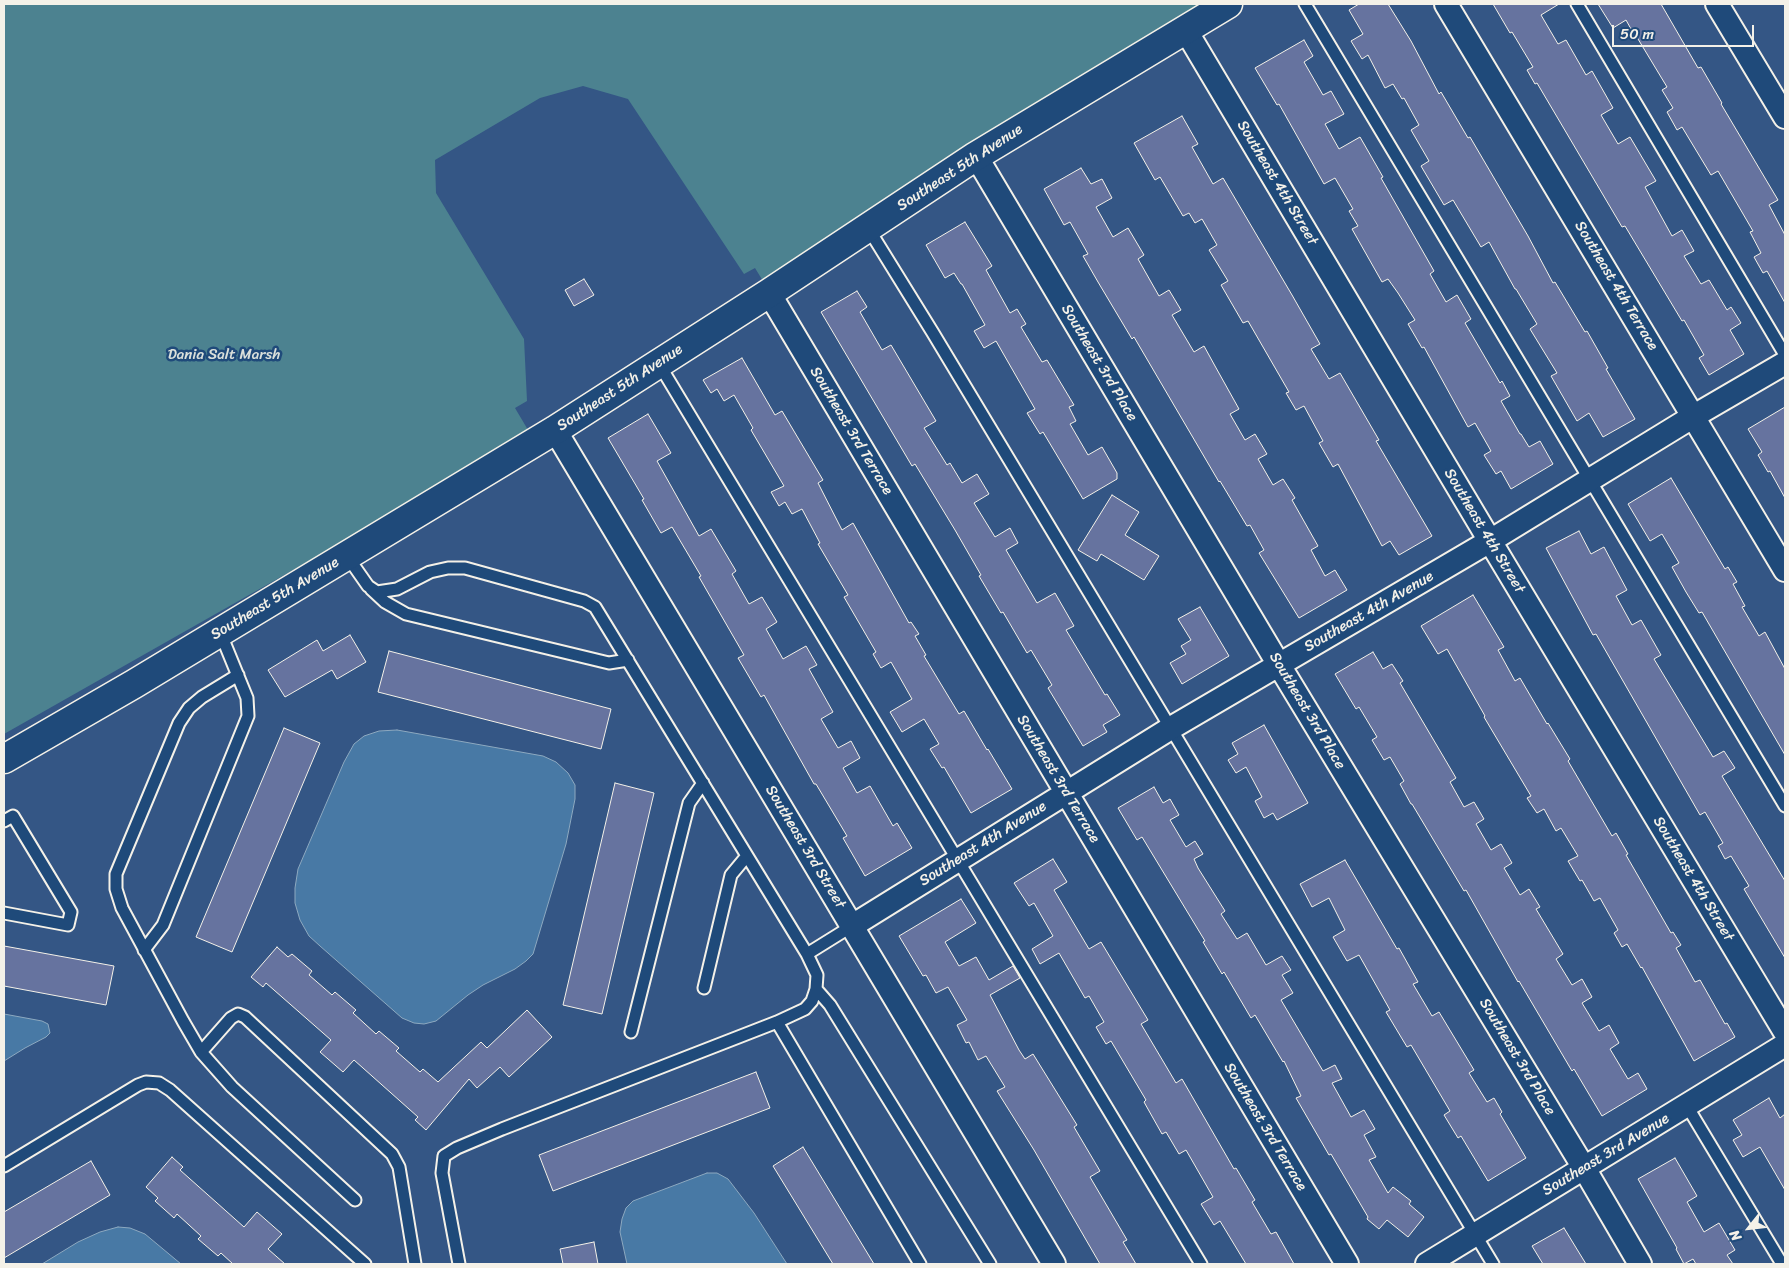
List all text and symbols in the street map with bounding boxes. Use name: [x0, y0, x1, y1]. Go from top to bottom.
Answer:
scale bar: [1614, 15, 1756, 47]
text: 50 m: [1620, 21, 1654, 47]
street label: Southeast 4th Street: [1233, 117, 1321, 249]
street label: Southeast 5th Avenue: [894, 121, 1026, 215]
street label: Southeast 4th Terrace: [1570, 218, 1662, 354]
street label: Southeast 3rd Place: [1057, 301, 1141, 425]
street label: Southeast 5th Avenue: [554, 341, 686, 435]
park label: Dania Salt Marsh: [168, 346, 280, 364]
street label: Southeast 3rd Terrace: [806, 364, 896, 498]
street label: Southeast 4th Street: [1440, 465, 1528, 597]
street label: Southeast 5th Avenue: [208, 554, 342, 644]
street label: Southeast 4th Avenue: [1301, 568, 1437, 656]
street label: Southeast 3rd Place: [1265, 649, 1349, 773]
street label: Southeast 3rd Terrace: [1013, 712, 1103, 846]
street label: Southeast 3rd Street: [761, 782, 849, 912]
street label: Southeast 4th Avenue: [916, 798, 1050, 890]
street label: Southeast 4th Street: [1649, 813, 1737, 945]
street label: Southeast 3rd Place: [1475, 995, 1559, 1119]
street label: Southeast 3rd Terrace: [1220, 1060, 1310, 1194]
street label: Southeast 3rd Avenue: [1539, 1110, 1673, 1200]
north arrow: [1724, 1203, 1774, 1253]
text: N: [1722, 1225, 1749, 1246]

